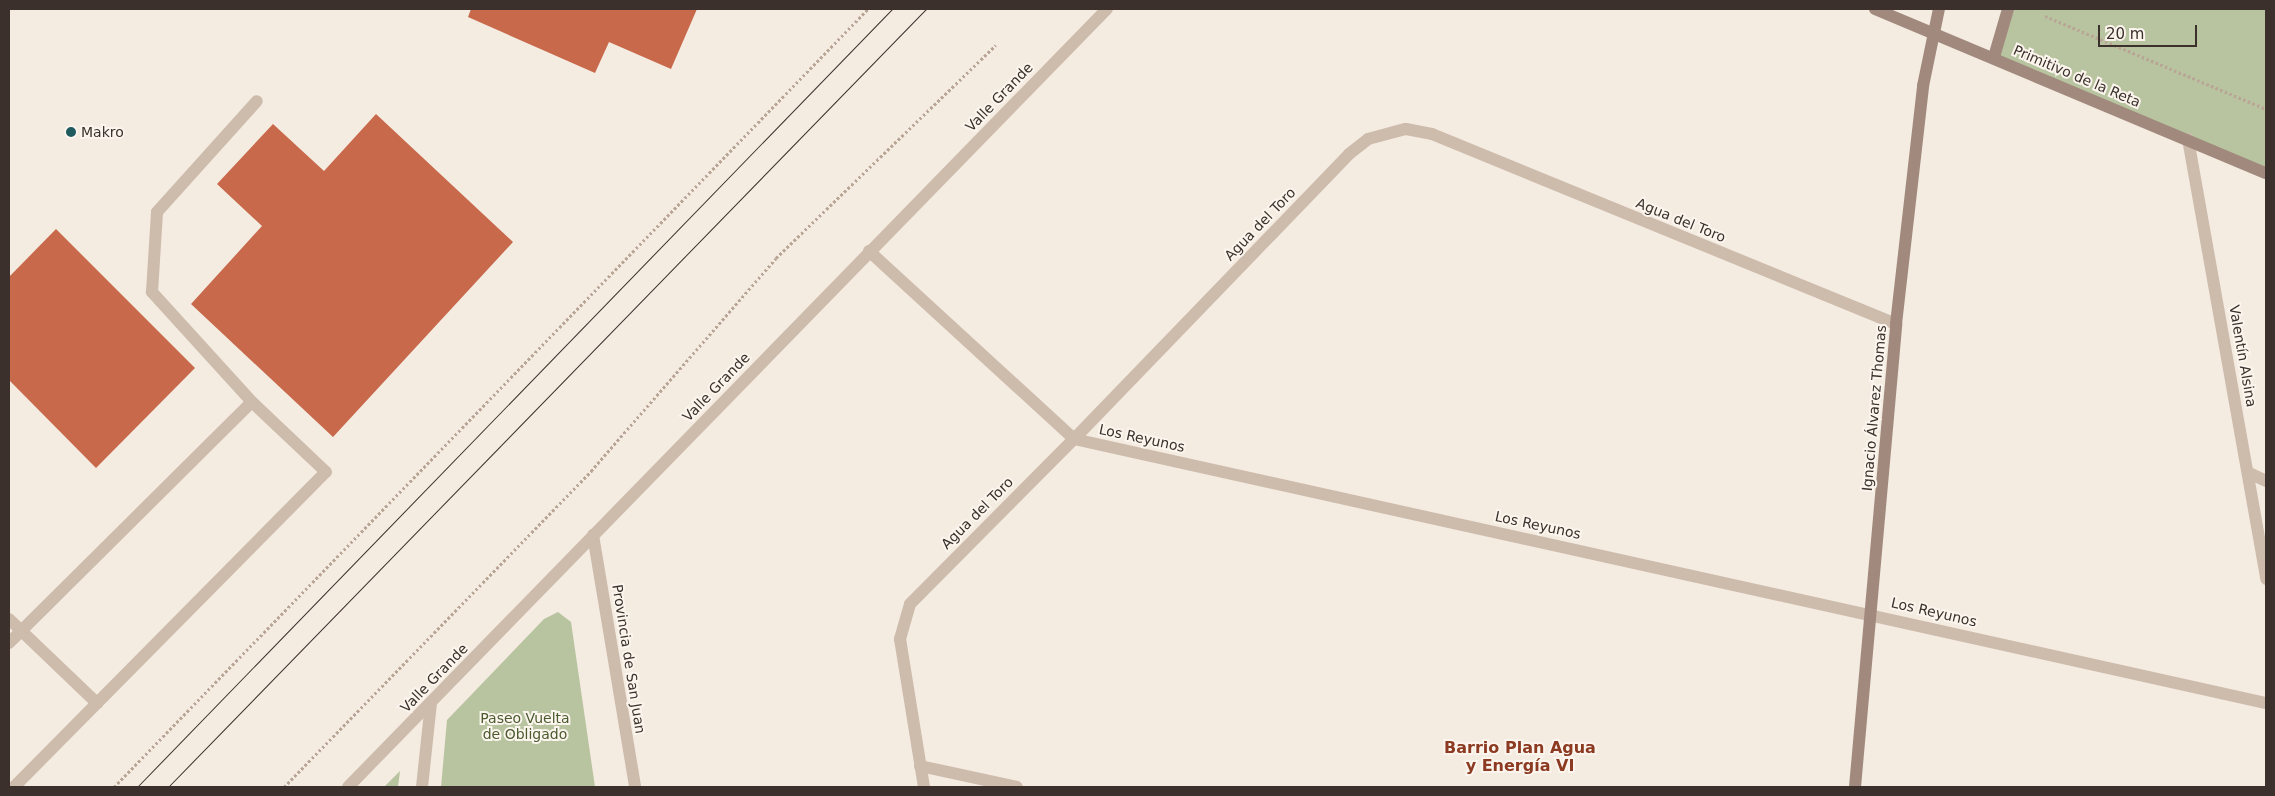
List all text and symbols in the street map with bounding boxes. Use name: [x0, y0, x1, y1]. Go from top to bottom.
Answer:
scale bar: [2100, 15, 2199, 47]
text: 20 m: [2106, 25, 2144, 43]
street label: Primitivo de la Reta: [2011, 42, 2143, 110]
street label: Valle Grande: [962, 59, 1036, 135]
place label: Makro: [81, 124, 124, 140]
marker: Makro: [65, 126, 77, 138]
street label: Agua del Toro: [1221, 184, 1299, 264]
street label: Agua del Toro: [1634, 194, 1728, 246]
street label: Valentín Alsina: [2226, 304, 2260, 408]
street label: Ignacio Álvarez Thomas: [1858, 324, 1890, 492]
street label: Valle Grande: [679, 349, 753, 425]
street label: Los Reyunos: [1097, 421, 1187, 455]
street label: Agua del Toro: [937, 473, 1017, 553]
street label: Los Reyunos: [1493, 508, 1583, 542]
street label: Provincia de San Juan: [609, 583, 649, 735]
street label: Los Reyunos: [1889, 594, 1979, 630]
street label: Valle Grande: [397, 640, 471, 716]
park label: Paseo Vuelta de Obligado: [480, 710, 570, 742]
district label: Barrio Plan Agua y Energía VI: [1444, 738, 1596, 776]

